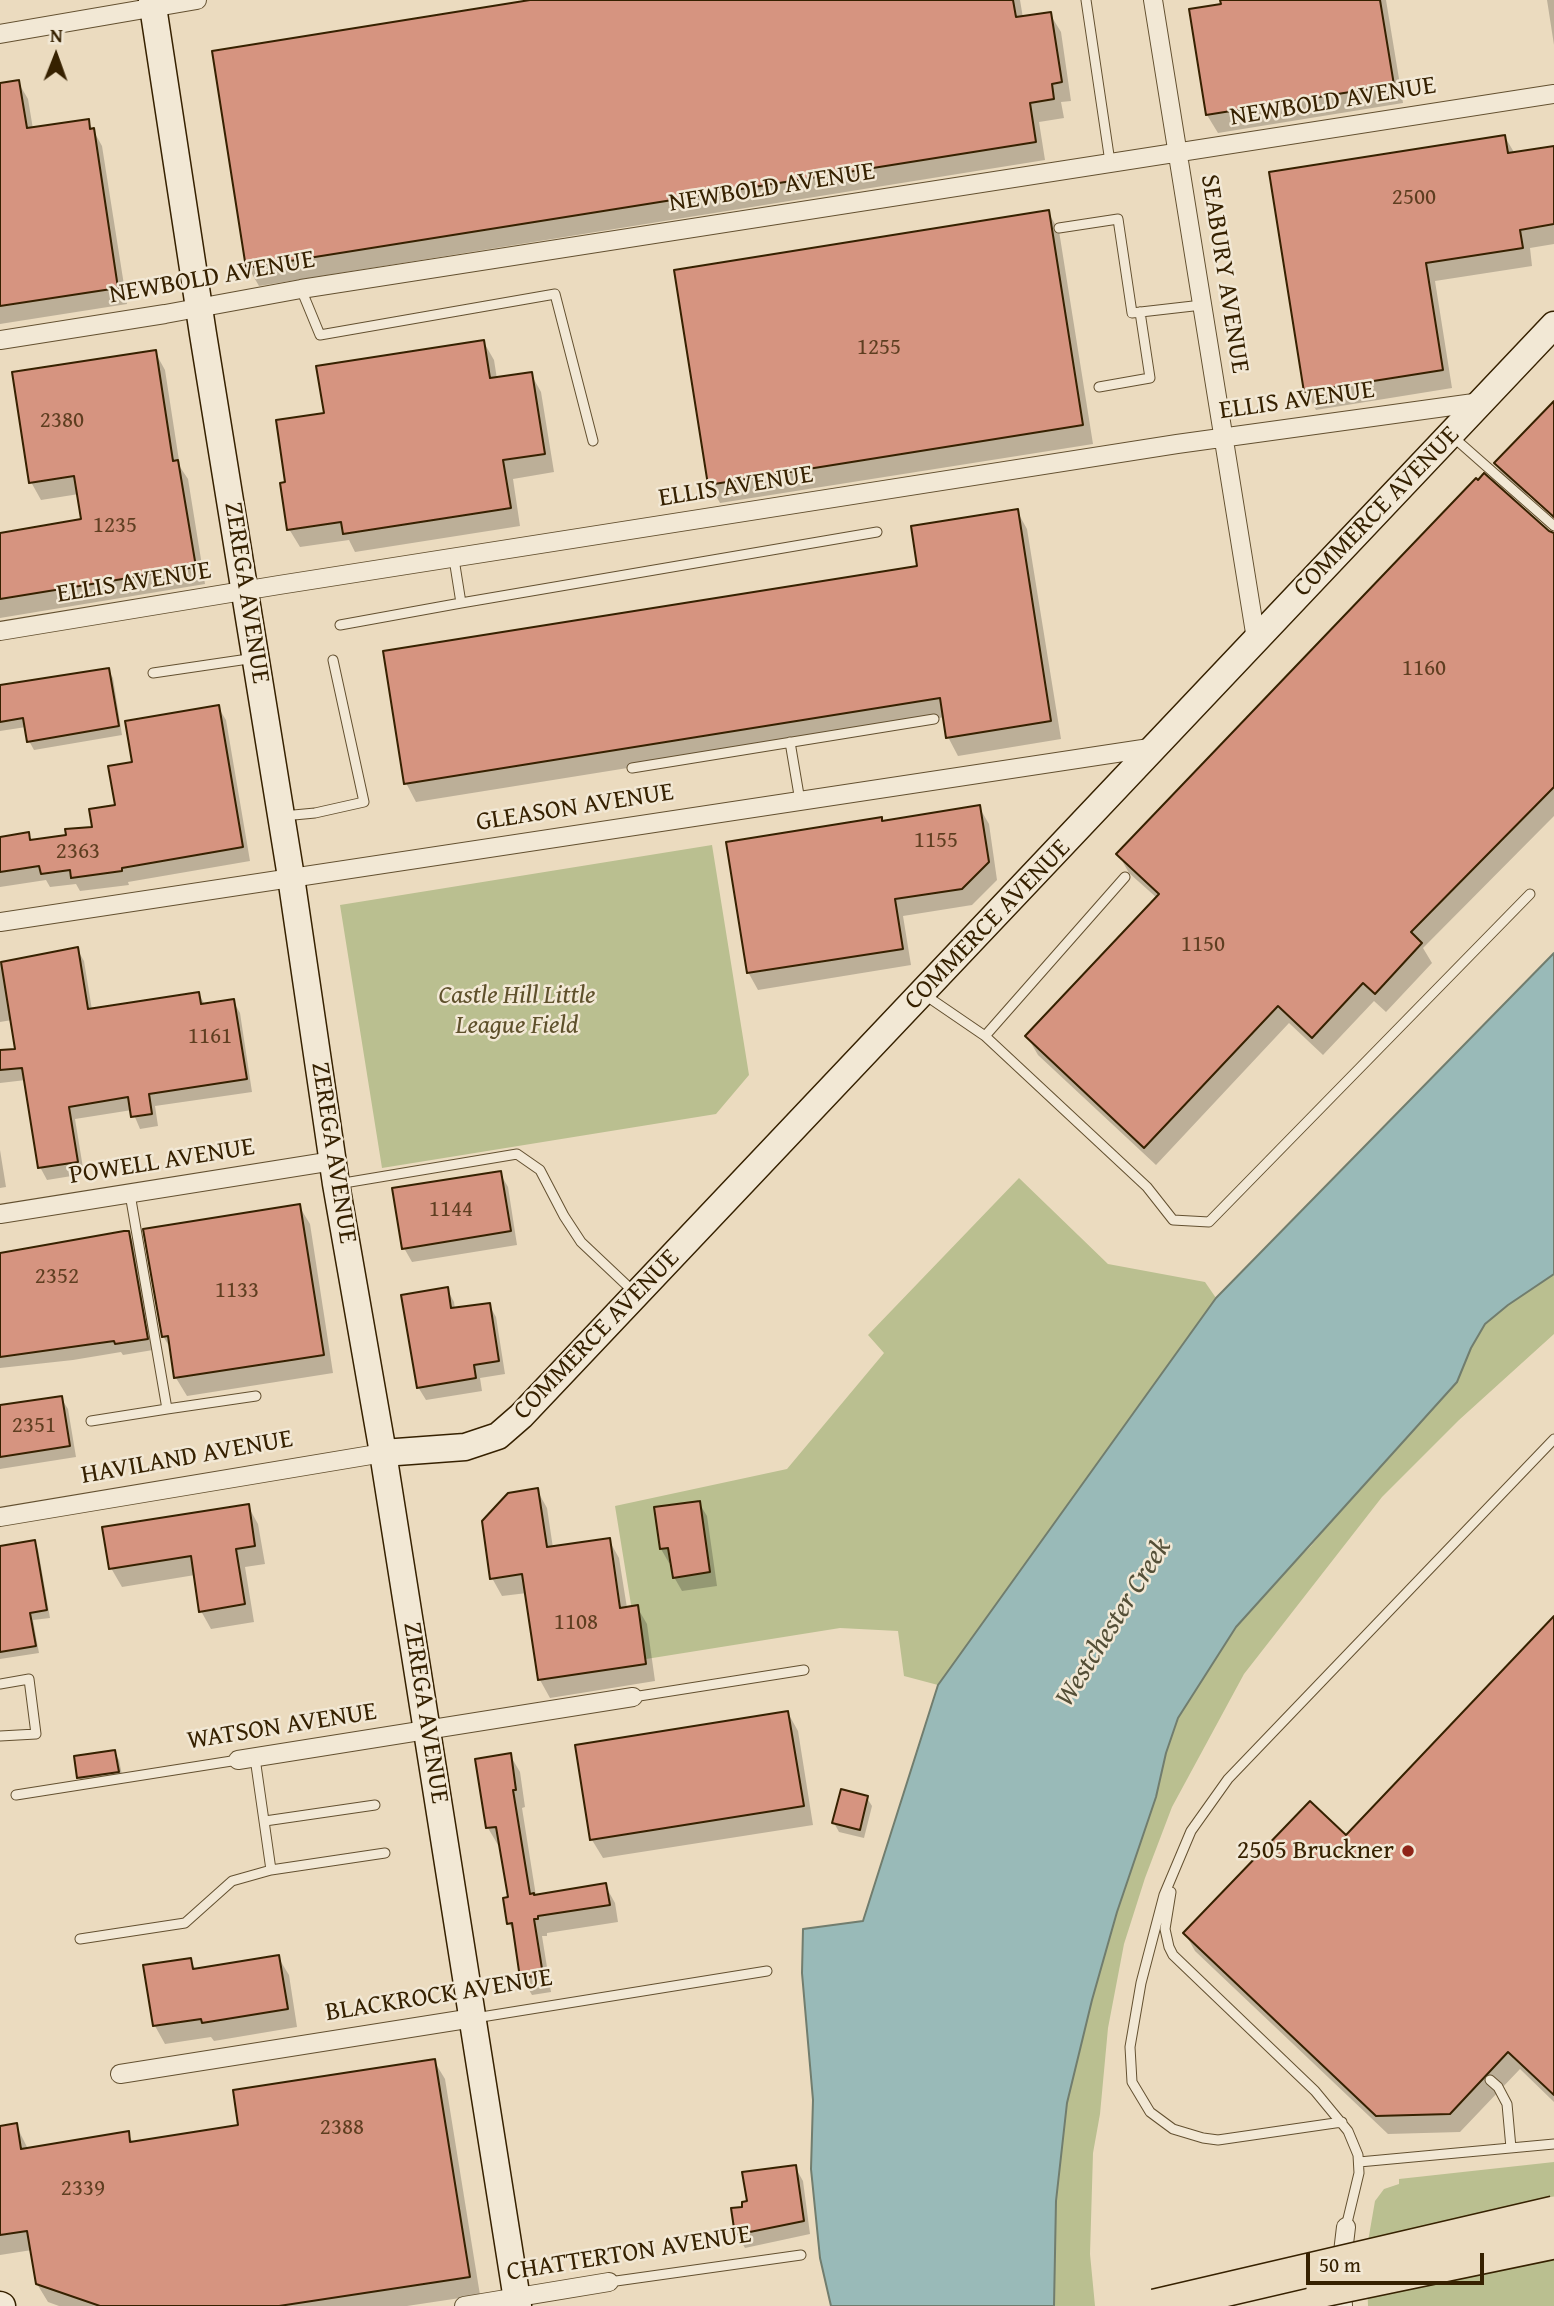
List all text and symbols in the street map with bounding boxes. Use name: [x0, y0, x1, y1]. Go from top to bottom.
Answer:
north arrow: [21, 21, 91, 91]
text: N: [50, 21, 63, 49]
street label: NEWBOLD AVENUE: [1228, 70, 1438, 134]
street label: NEWBOLD AVENUE: [667, 156, 877, 220]
street label: SEABURY AVENUE: [1193, 172, 1255, 376]
house number: 2500: [1392, 184, 1436, 212]
street label: NEWBOLD AVENUE: [107, 245, 317, 311]
house number: 1255: [857, 334, 901, 362]
street label: ELLIS AVENUE: [1218, 375, 1376, 427]
house number: 2380: [40, 407, 84, 435]
street label: COMMERCE AVENUE: [1288, 420, 1466, 604]
street label: ELLIS AVENUE: [656, 459, 816, 515]
street label: ZEREGA AVENUE: [216, 500, 276, 686]
house number: 1235: [93, 512, 137, 540]
street label: ELLIS AVENUE: [54, 555, 214, 611]
house number: 1160: [1402, 655, 1446, 683]
street label: GLEASON AVENUE: [474, 777, 676, 839]
house number: 1155: [914, 827, 958, 855]
street label: COMMERCE AVENUE: [899, 833, 1077, 1017]
house number: 2363: [56, 838, 100, 866]
house number: 1150: [1181, 931, 1225, 959]
park label: Castle Hill Little League Field: [438, 980, 596, 1042]
house number: 1161: [188, 1023, 232, 1051]
street label: ZEREGA AVENUE: [303, 1060, 363, 1246]
street label: POWELL AVENUE: [67, 1132, 257, 1192]
house number: 1144: [429, 1196, 473, 1224]
street label: COMMERCE AVENUE: [508, 1243, 686, 1427]
house number: 2352: [35, 1263, 79, 1291]
house number: 1133: [215, 1277, 259, 1305]
house number: 2351: [12, 1412, 56, 1440]
street label: HAVILAND AVENUE: [79, 1424, 295, 1492]
water label: Westchester Creek: [1049, 1532, 1179, 1714]
house number: 1108: [554, 1609, 598, 1637]
street label: ZEREGA AVENUE: [395, 1620, 455, 1806]
street label: WATSON AVENUE: [185, 1697, 379, 1757]
place label: 2505 Bruckner: [1237, 1835, 1394, 1867]
marker: 2505 Bruckner: [1400, 1843, 1416, 1859]
street label: BLACKROCK AVENUE: [323, 1963, 555, 2029]
house number: 2388: [320, 2114, 364, 2142]
house number: 2339: [61, 2175, 105, 2203]
street label: CHATTERTON AVENUE: [505, 2219, 753, 2289]
scale bar: [1309, 2240, 1488, 2284]
text: 50 m: [1319, 2249, 1361, 2280]

